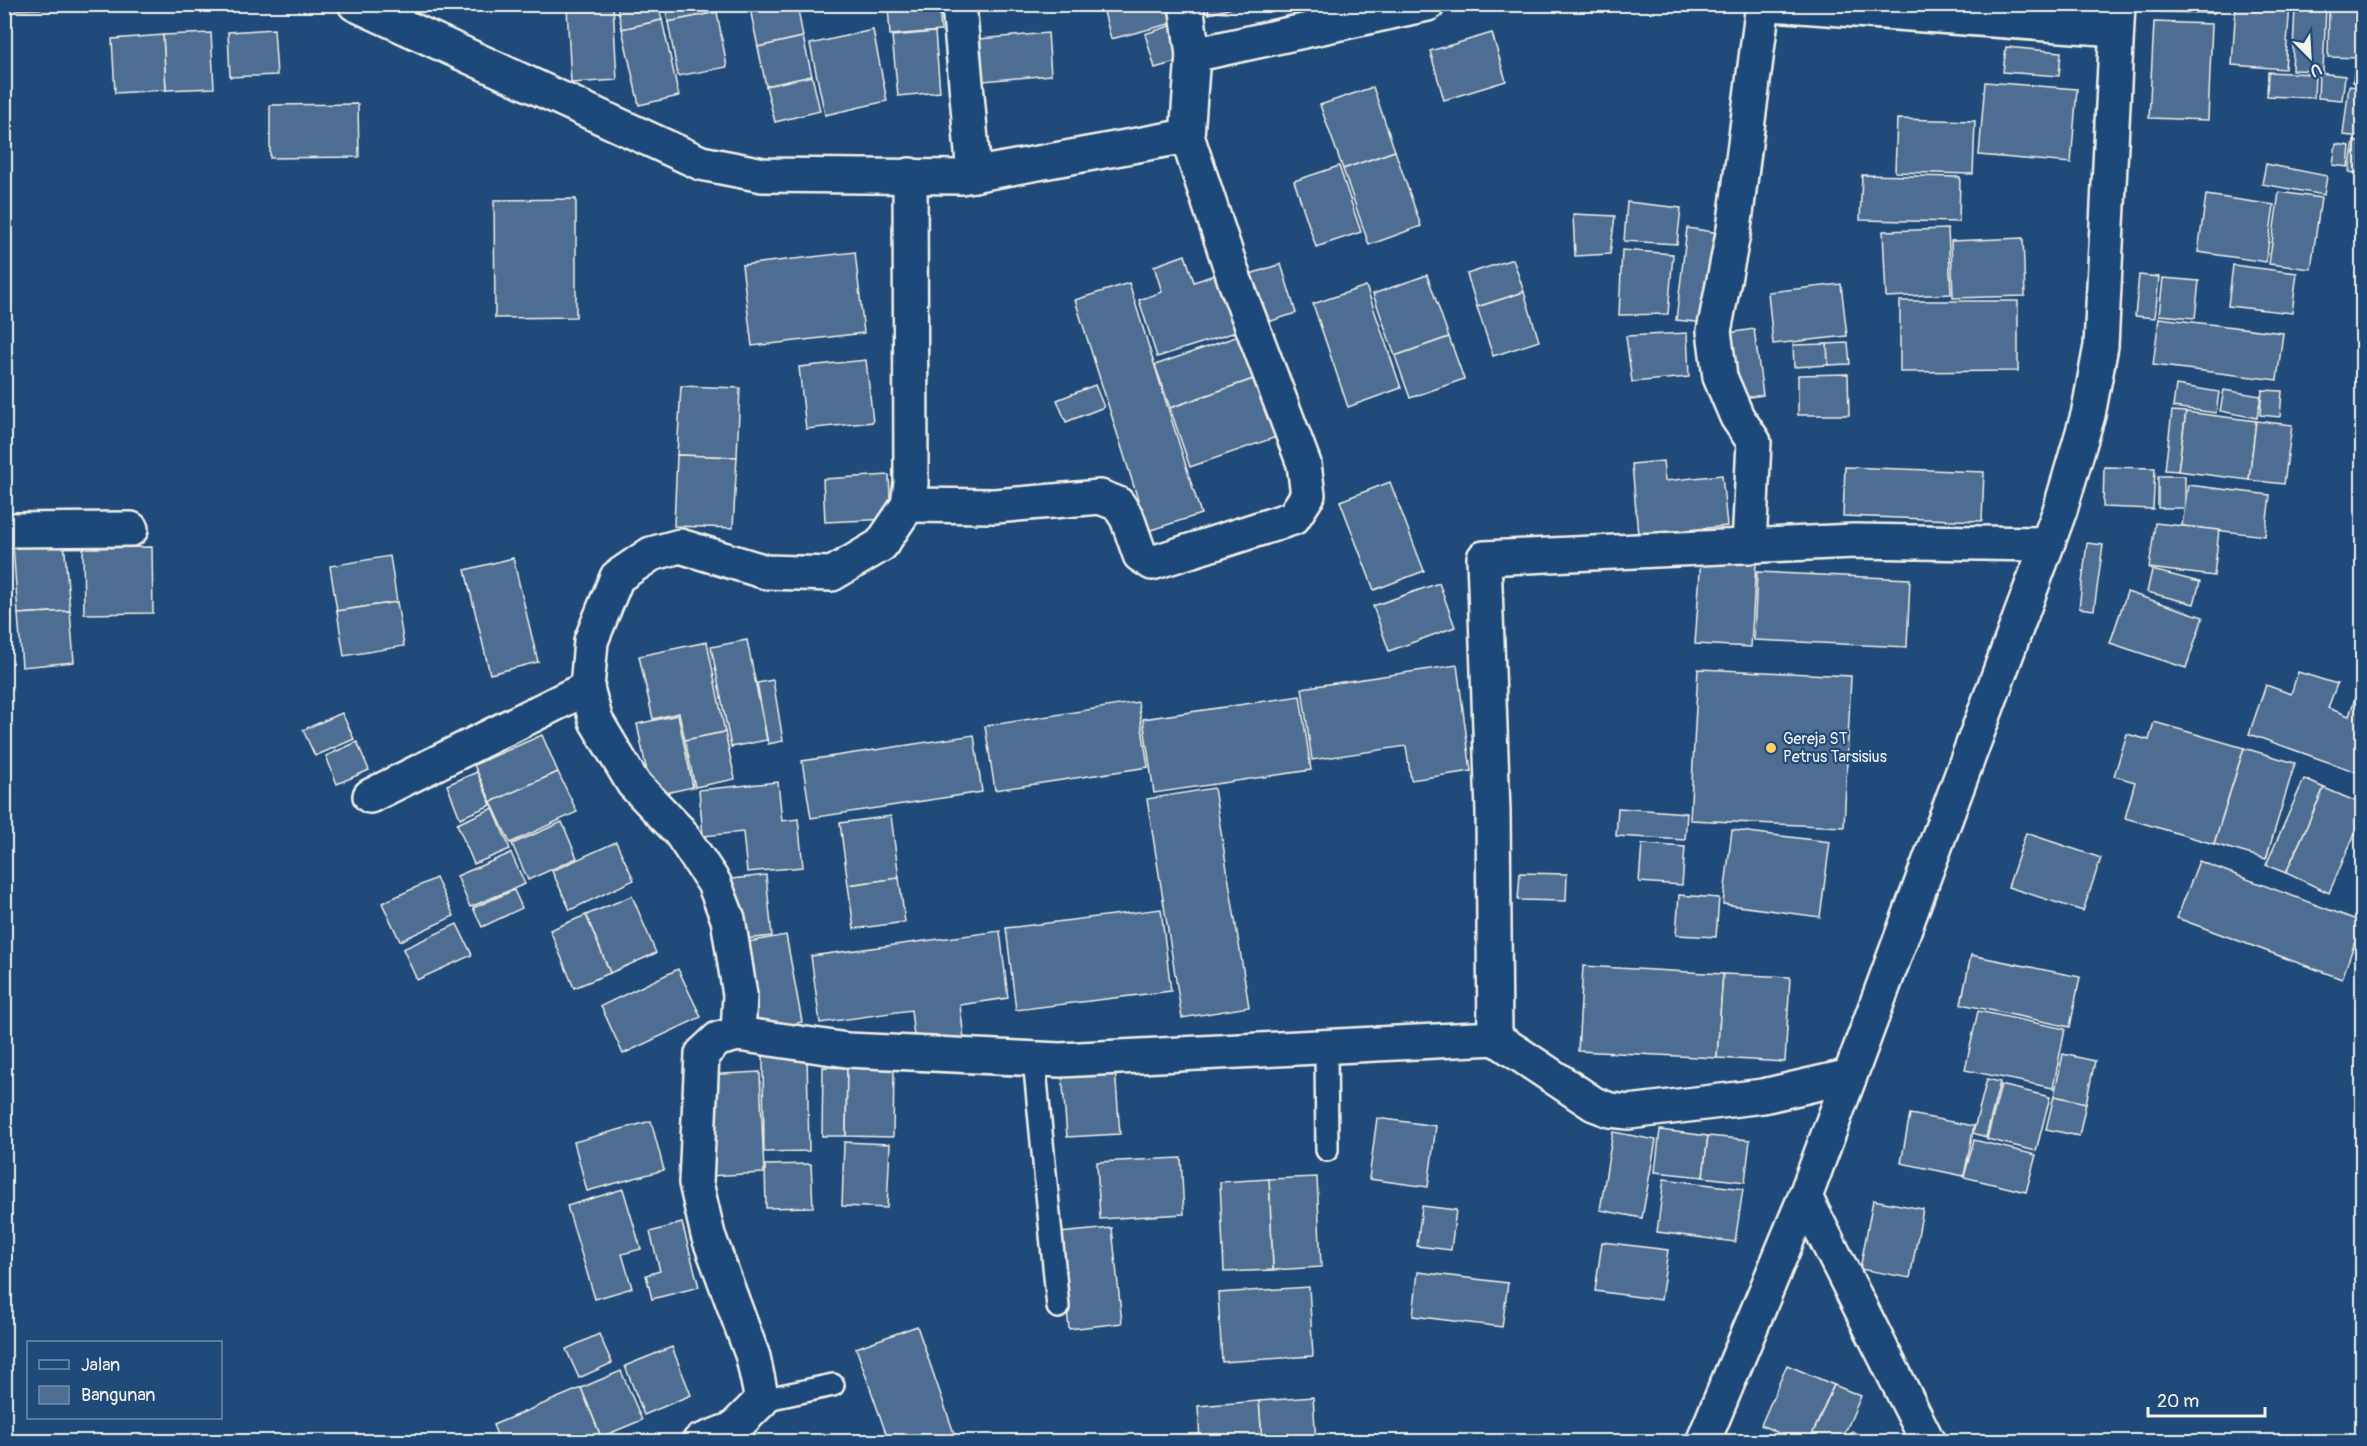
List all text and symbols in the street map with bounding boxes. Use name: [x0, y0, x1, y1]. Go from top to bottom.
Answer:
north arrow: [2280, 27, 2340, 87]
text: U: [2306, 58, 2325, 81]
place label: Gereja ST Petrus Tarsisius: [1783, 729, 1887, 767]
marker: Gereja ST Petrus Tarsisius: [1764, 741, 1778, 755]
legend: [27, 1341, 222, 1419]
text: Jalan: [81, 1354, 120, 1377]
scale bar: [2148, 1380, 2265, 1418]
text: Bangunan: [81, 1384, 156, 1407]
text: 20 m: [2157, 1390, 2199, 1413]

